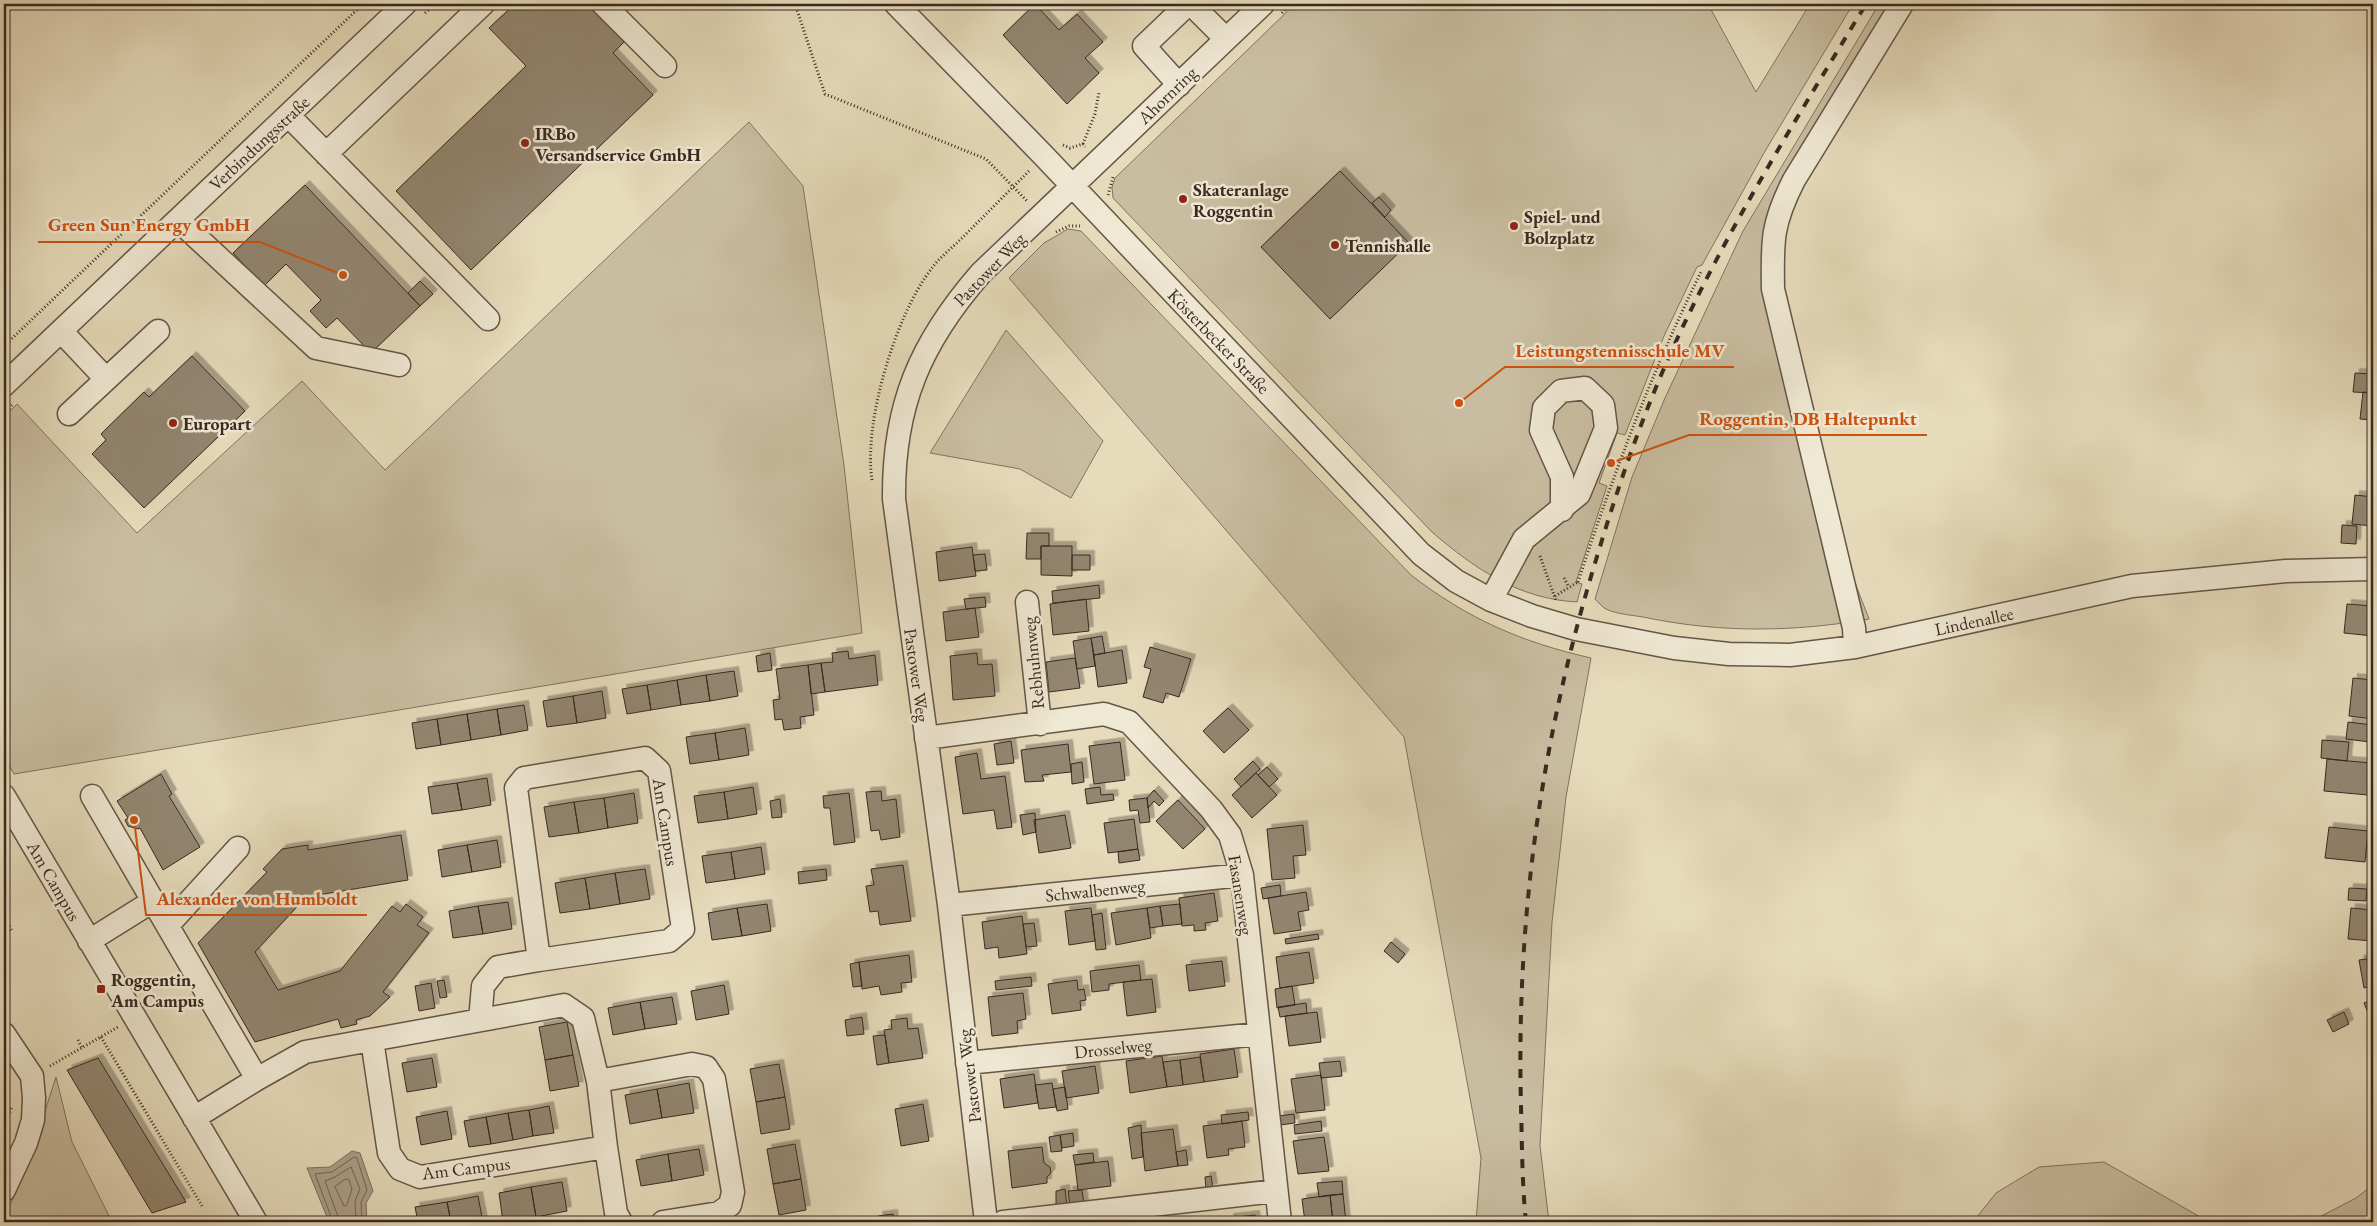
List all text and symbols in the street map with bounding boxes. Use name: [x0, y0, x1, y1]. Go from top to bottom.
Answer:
street label: Ahornring: [1132, 61, 1202, 130]
street label: Verbindungsstraße: [204, 91, 314, 195]
place label: IRBo Versandservice GmbH: [535, 122, 701, 166]
marker: IRBo Versandservice GmbH: [519, 137, 531, 149]
place label: Skateranlage Roggentin: [1193, 178, 1289, 222]
marker: Skateranlage Roggentin: [1177, 193, 1189, 205]
place label: Spiel- und Bolzplatz: [1524, 205, 1601, 249]
callout: Green Sun Energy GmbH: [38, 208, 260, 242]
text: Green Sun Energy GmbH: [48, 212, 250, 237]
marker: Spiel- und Bolzplatz: [1508, 220, 1520, 232]
street label: Pastower Weg: [948, 227, 1030, 311]
place label: Tennishalle: [1345, 234, 1431, 257]
marker: Tennishalle: [1329, 239, 1341, 251]
street label: Kösterbecker Straße: [1163, 284, 1275, 398]
callout: Leistungstennisschule MV: [1505, 333, 1734, 367]
text: Leistungstennisschule MV: [1515, 338, 1725, 363]
callout: Roggentin, DB Haltepunkt: [1689, 401, 1927, 435]
text: Roggentin, DB Haltepunkt: [1699, 406, 1917, 431]
place label: Europart: [183, 412, 252, 435]
marker: Europart: [167, 417, 179, 429]
street label: Lindenallee: [1933, 601, 2015, 641]
street label: Rebhuhnweg: [1017, 616, 1049, 710]
street label: Pastower Weg: [899, 627, 935, 723]
street label: Am Campus: [648, 775, 684, 868]
street label: Am Campus: [21, 836, 86, 925]
street label: Fasanenweg: [1223, 853, 1259, 937]
street label: Schwalbenweg: [1044, 873, 1146, 907]
callout: Alexander von Humboldt: [146, 881, 367, 915]
text: Alexander von Humboldt: [155, 886, 358, 911]
place label: Roggentin, Am Campus: [110, 968, 204, 1012]
marker: Roggentin, Am Campus: [95, 983, 107, 995]
street label: Pastower Weg: [952, 1028, 986, 1124]
street label: Drosselweg: [1073, 1032, 1153, 1064]
street label: Am Campus: [420, 1151, 512, 1185]

